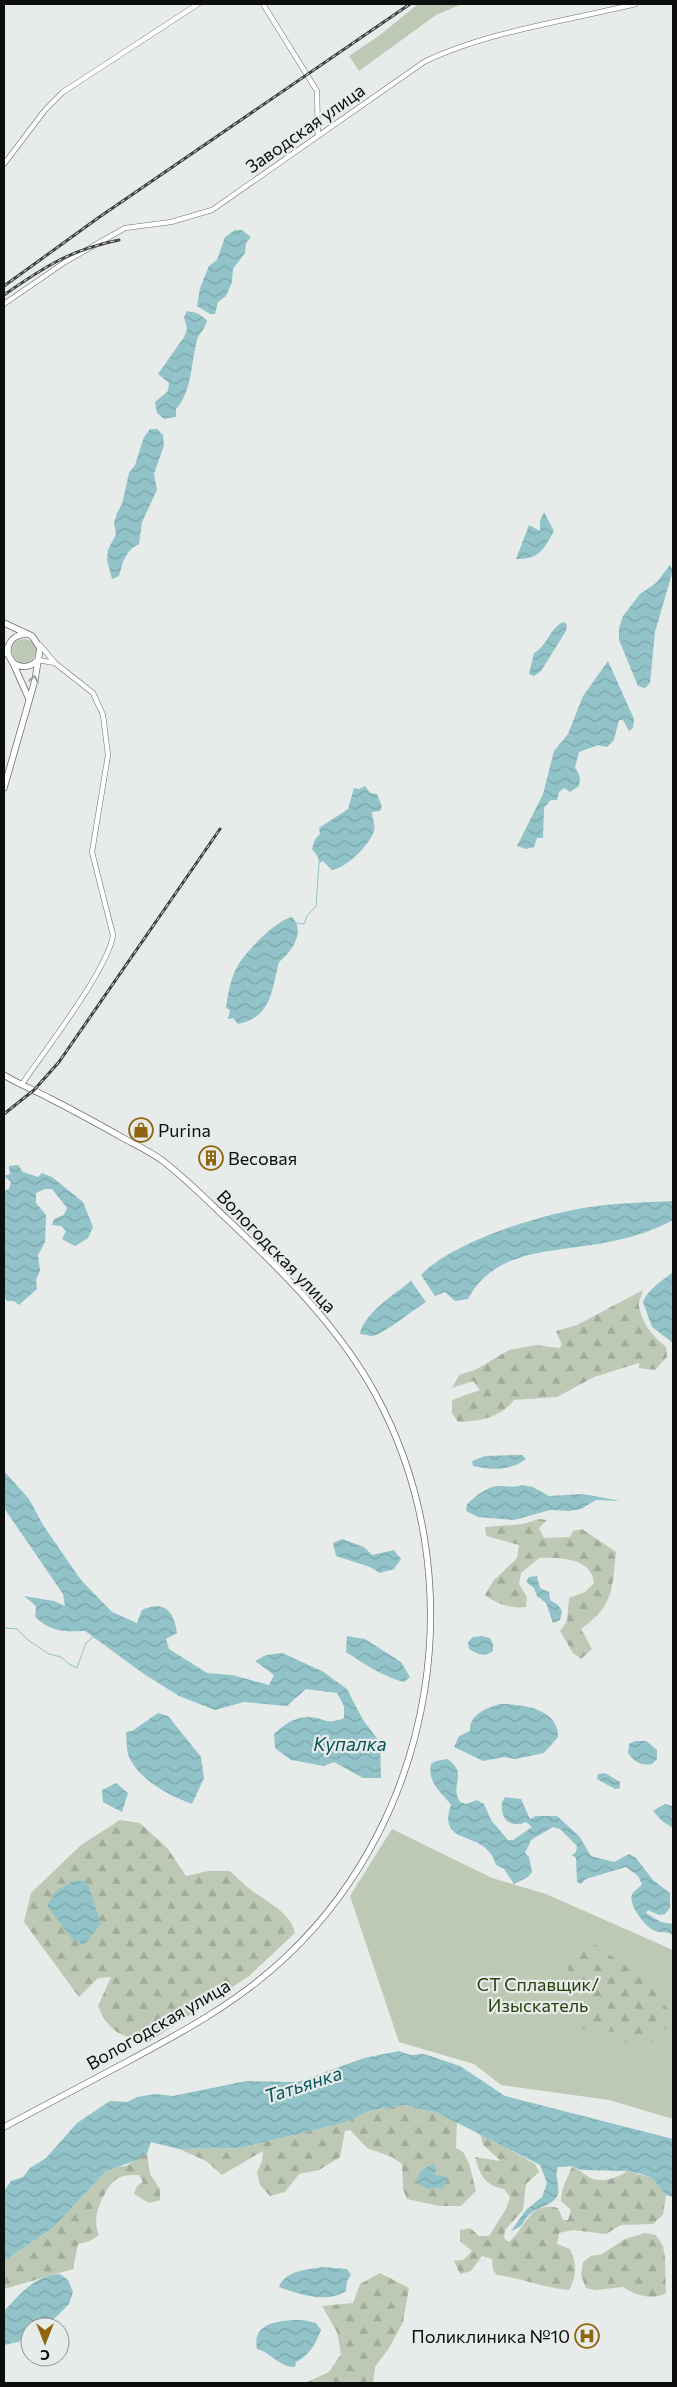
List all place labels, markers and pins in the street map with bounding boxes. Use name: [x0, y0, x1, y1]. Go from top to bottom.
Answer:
shop icon: Purina: [128, 1117, 154, 1143]
place label: Purina: [158, 1119, 211, 1141]
building icon: Весовая: [198, 1145, 224, 1171]
place label: Весовая: [228, 1147, 297, 1169]
hospital icon: Поликлиника №10: [574, 2323, 600, 2349]
place label: Поликлиника №10: [411, 2325, 570, 2347]

